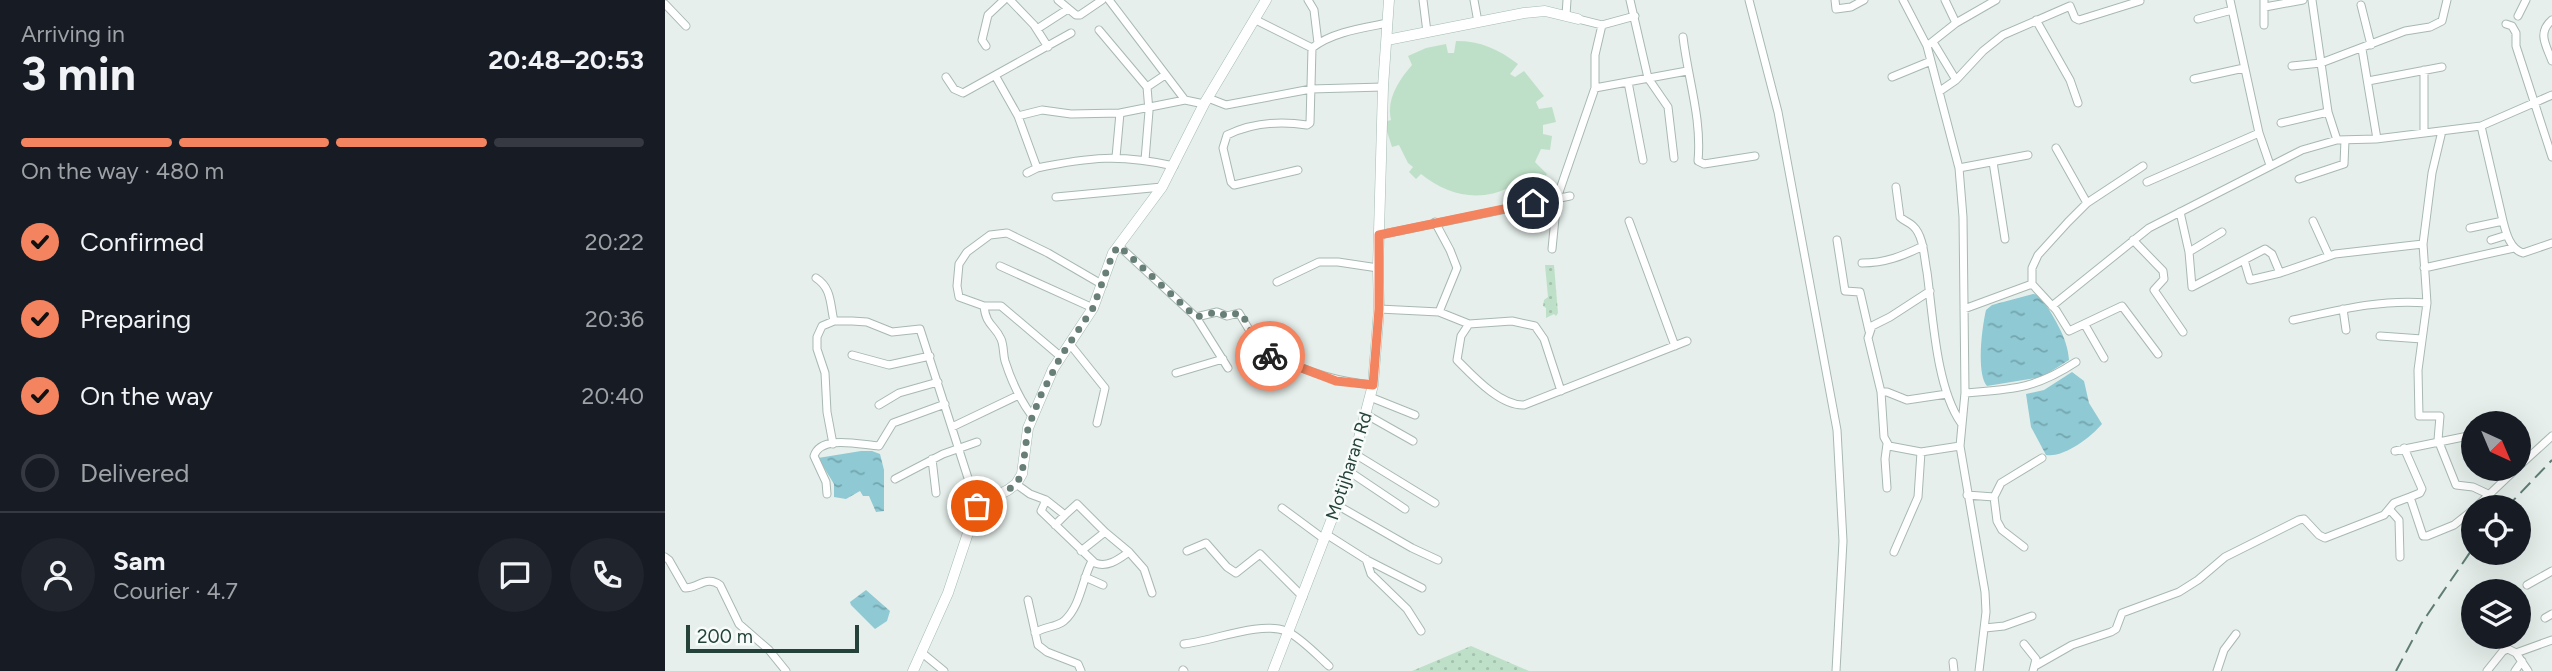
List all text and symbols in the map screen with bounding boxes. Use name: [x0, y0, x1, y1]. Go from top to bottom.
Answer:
text: Arriving in: [21, 20, 125, 48]
text: 20:48–20:53: [488, 44, 644, 76]
text: 3 min: [21, 46, 136, 102]
text: On the way · 480 m: [21, 157, 224, 185]
pin: [1503, 173, 1563, 233]
icon: home: [1514, 184, 1552, 222]
icon: check: [21, 223, 59, 261]
text: Confirmed: [80, 226, 204, 258]
text: 20:22: [585, 228, 644, 256]
icon: check: [21, 300, 59, 338]
text: Preparing: [80, 303, 191, 335]
text: 20:36: [585, 305, 644, 333]
courier: [1235, 321, 1305, 391]
icon: bike: [1251, 337, 1289, 375]
icon: check: [21, 377, 59, 415]
text: On the way: [80, 380, 213, 412]
text: 20:40: [582, 382, 644, 410]
street label: Motijharan Rd: [1321, 409, 1377, 523]
north arrow: [2461, 411, 2531, 481]
map controls: [2461, 411, 2531, 649]
text: Delivered: [80, 457, 189, 489]
pin: [947, 476, 1007, 536]
icon: bag: [958, 487, 996, 525]
button: locate: [2461, 495, 2531, 565]
button: person: [21, 538, 95, 612]
button: chat: [478, 538, 552, 612]
button: phone: [570, 538, 644, 612]
text: Sam: [113, 545, 165, 577]
text: Courier · 4.7: [113, 577, 238, 605]
button: layers: [2461, 579, 2531, 649]
scale bar: [686, 622, 859, 654]
text: 200 m: [697, 625, 753, 648]

